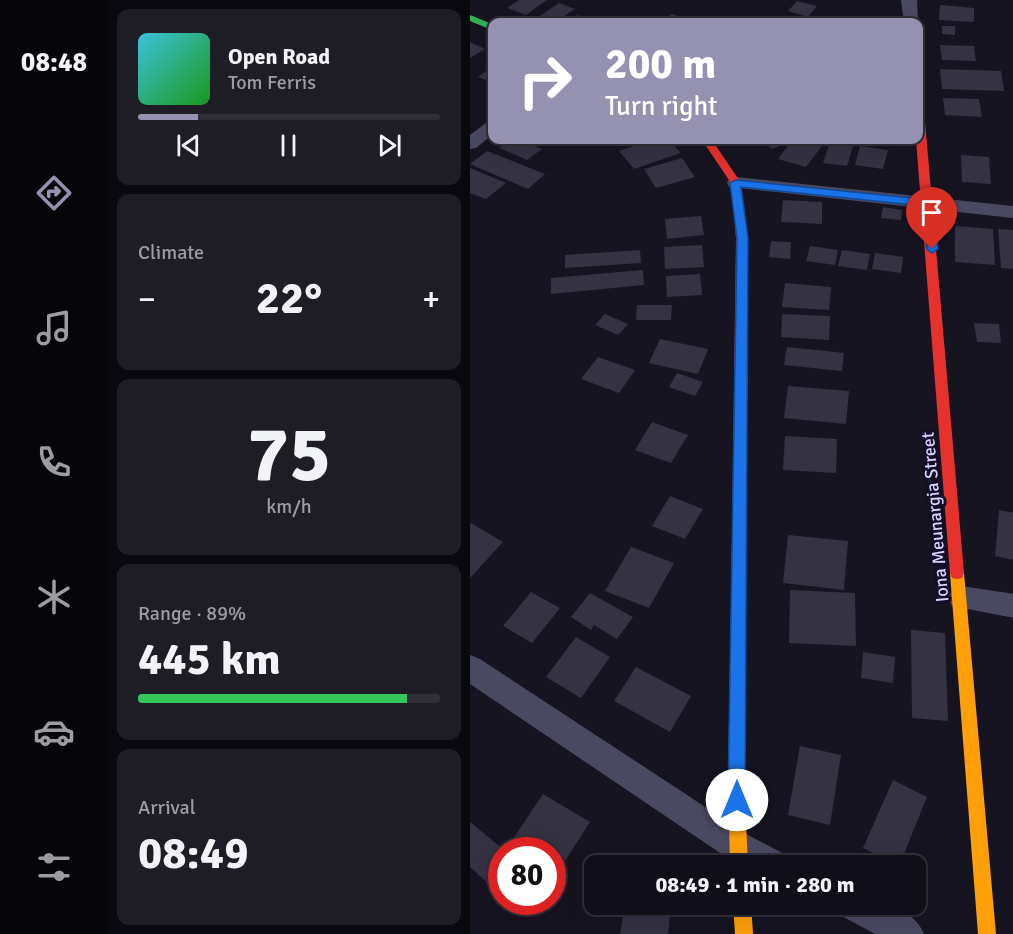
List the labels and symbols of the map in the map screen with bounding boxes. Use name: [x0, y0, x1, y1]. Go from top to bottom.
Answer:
pin: [906, 187, 957, 249]
street label: Iona Meunargia Street: [917, 431, 953, 603]
position arrow: [705, 768, 769, 832]
speed limit sign: 80: [488, 837, 566, 915]

